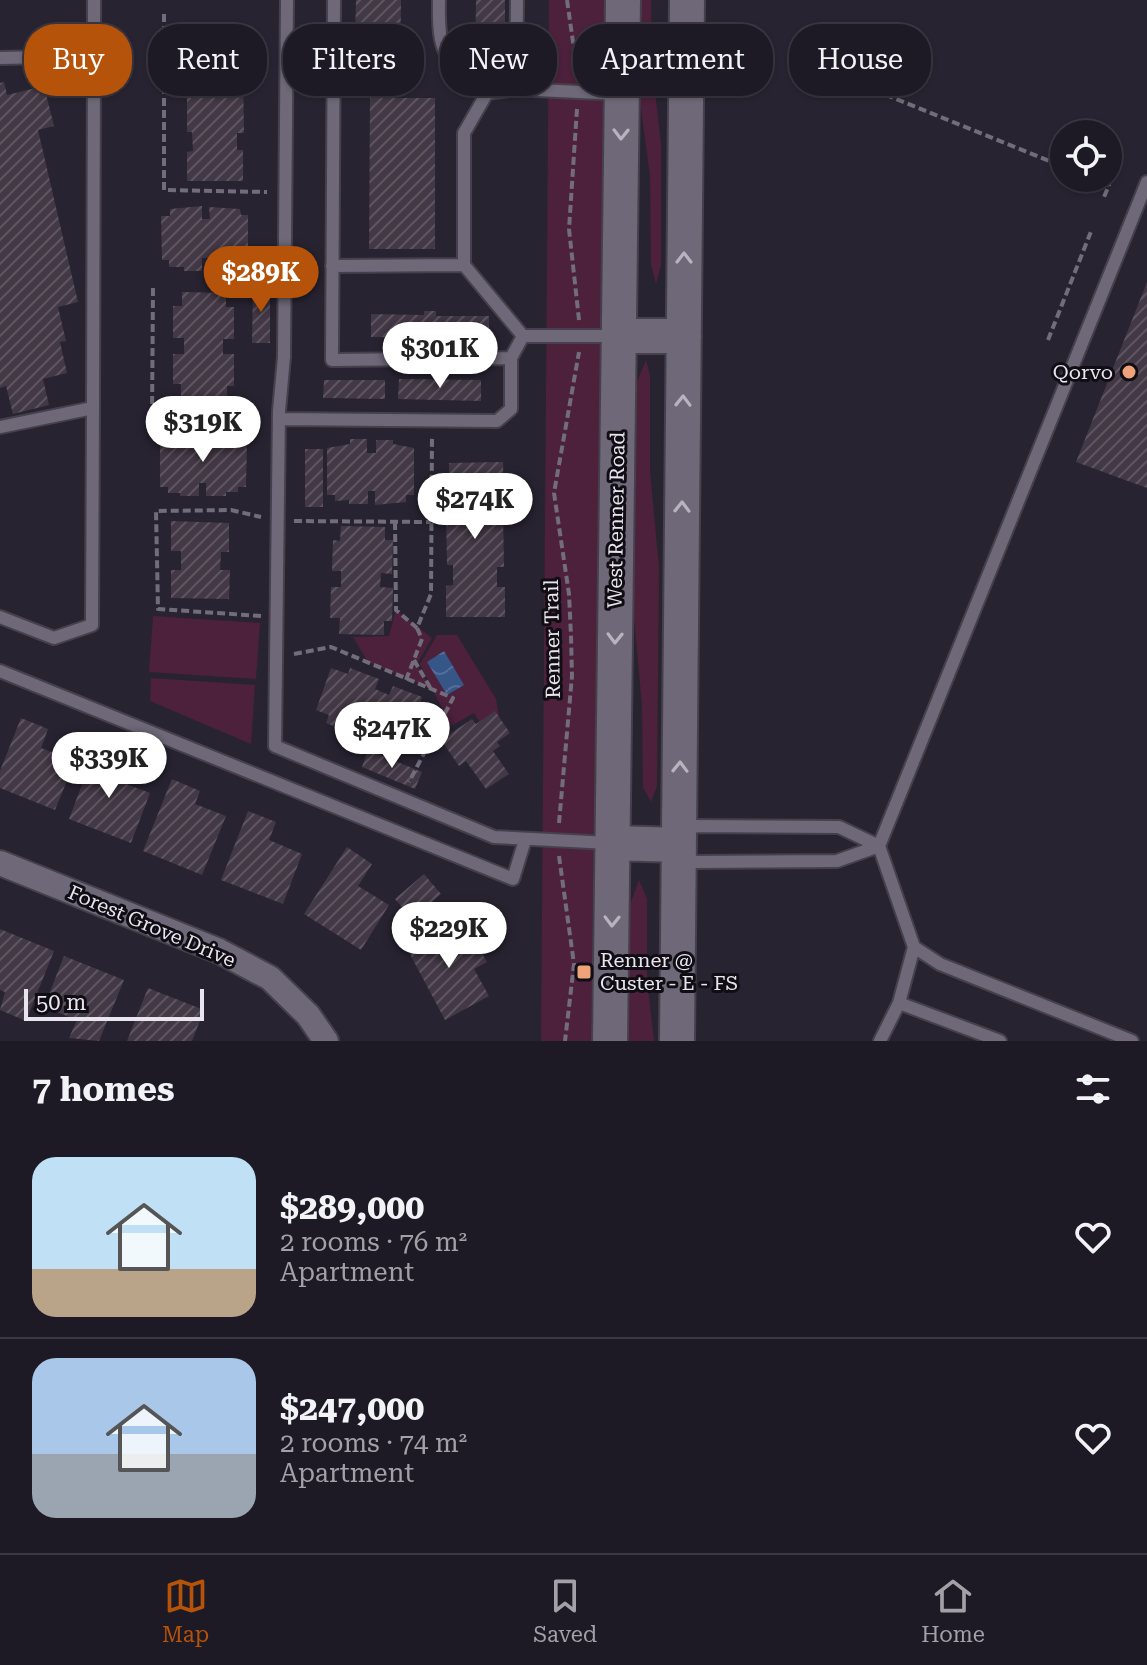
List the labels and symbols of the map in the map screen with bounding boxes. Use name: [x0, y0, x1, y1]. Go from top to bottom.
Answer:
one-way arrow: [612, 128, 630, 141]
pin: $289K: [205, 246, 317, 314]
one-way arrow: [675, 251, 693, 264]
pin: $301K: [384, 322, 496, 390]
place label: Qorvo: [1053, 360, 1113, 384]
marker: Qorvo: [1120, 363, 1138, 381]
one-way arrow: [674, 394, 692, 407]
pin: $319K: [147, 396, 259, 464]
street label: West Renner Road: [602, 432, 630, 608]
pin: $274K: [419, 473, 531, 541]
one-way arrow: [673, 500, 691, 513]
street label: Renner Trail: [539, 579, 565, 699]
one-way arrow: [606, 632, 624, 645]
pin: $247K: [336, 702, 448, 770]
pin: $339K: [53, 732, 165, 800]
one-way arrow: [671, 760, 688, 773]
street label: Forest Grove Drive: [65, 880, 239, 972]
pin: $229K: [393, 902, 505, 970]
one-way arrow: [603, 915, 621, 928]
place label: Renner @ Custer - E - FS: [600, 948, 738, 995]
marker: Renner @ Custer - E - FS: [575, 963, 593, 981]
scale bar: [24, 985, 204, 1021]

